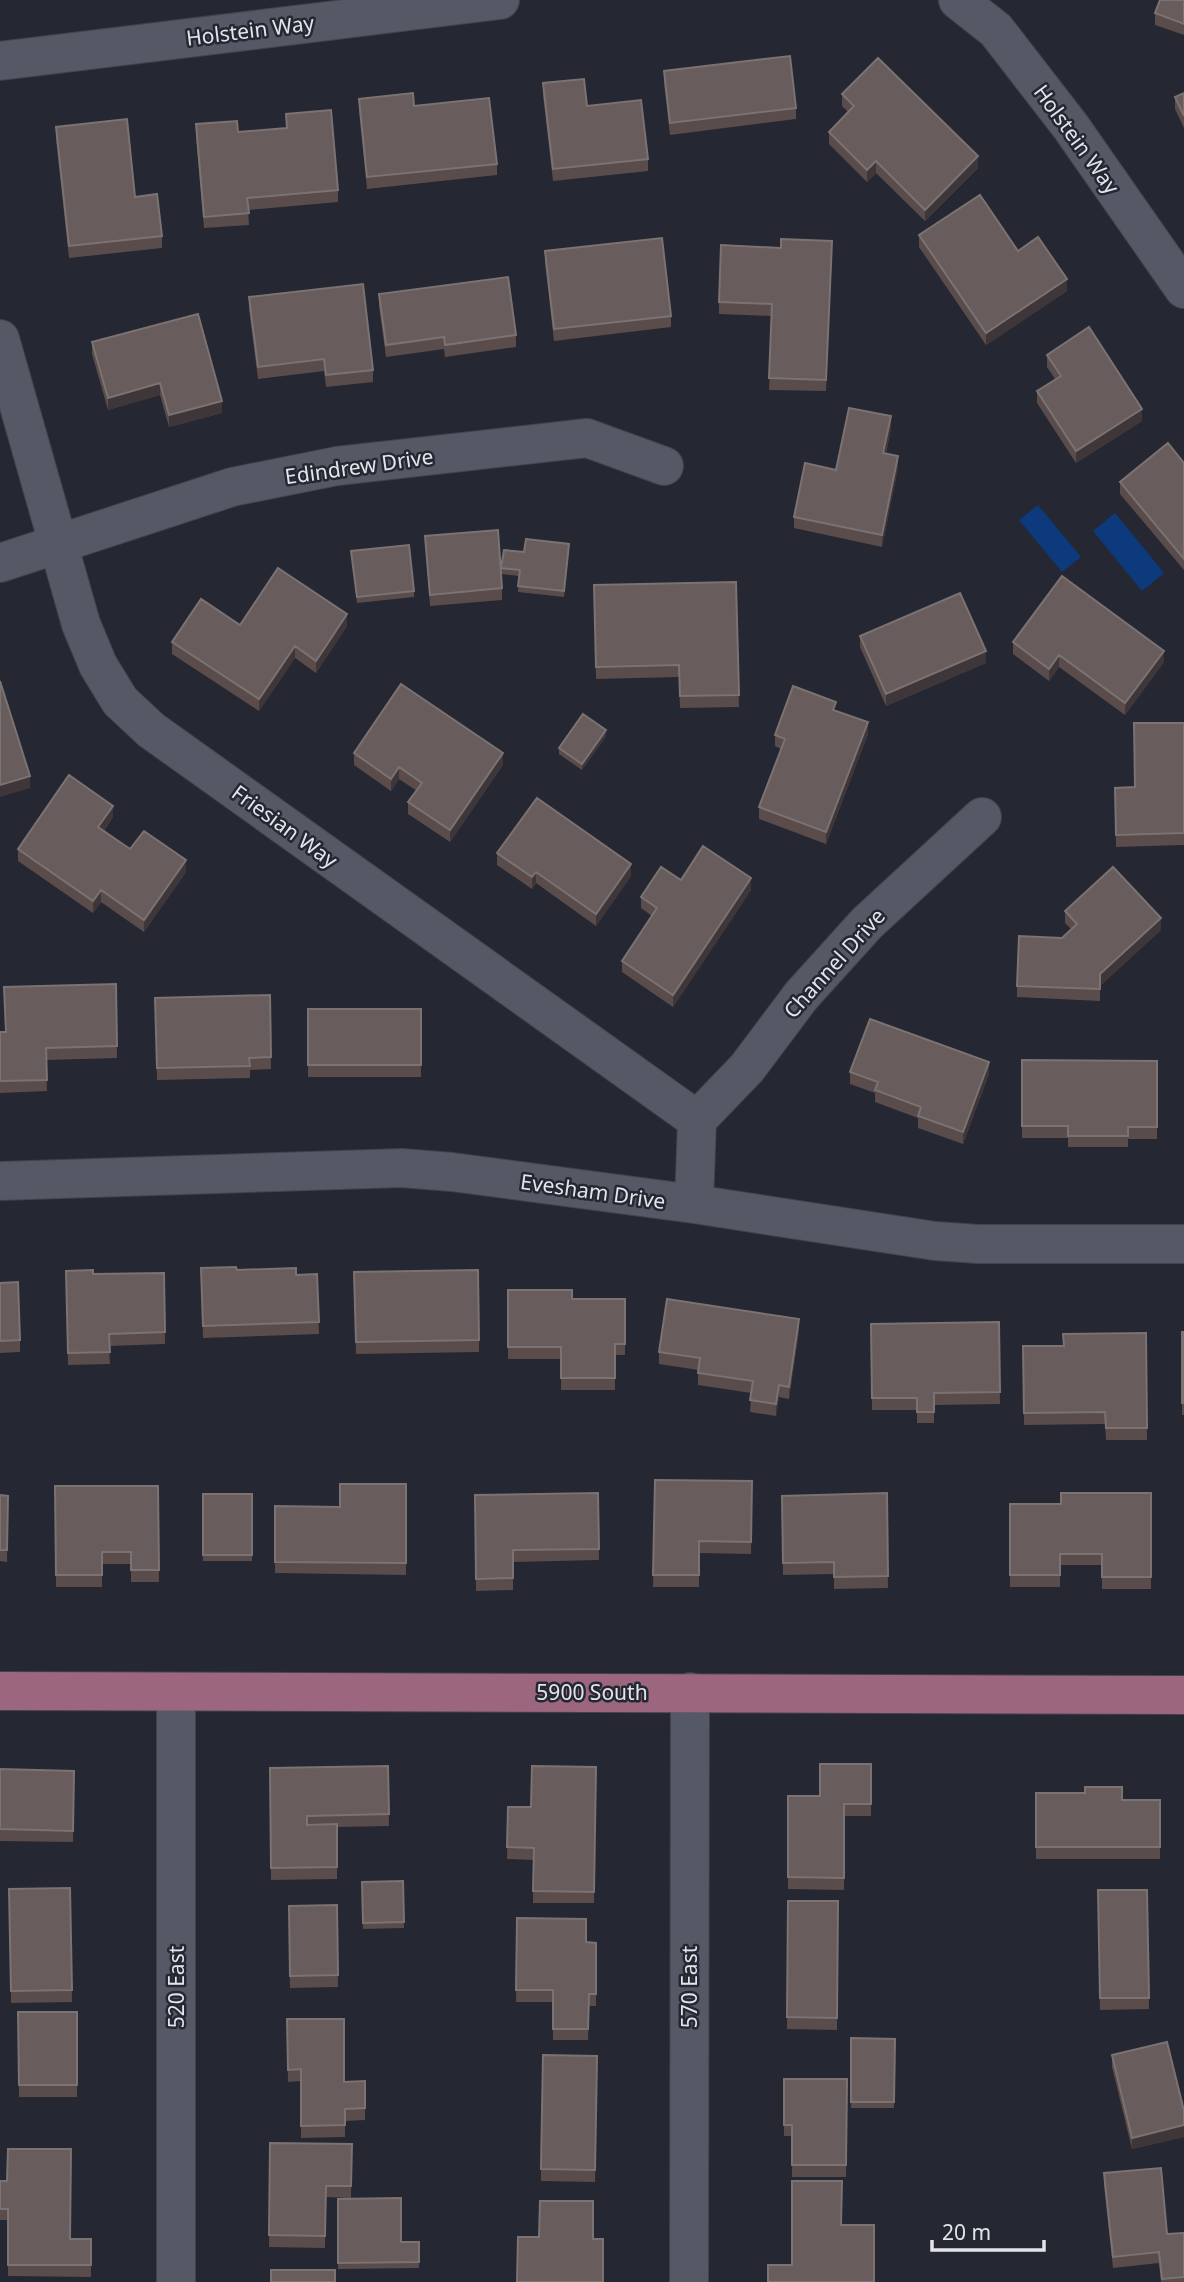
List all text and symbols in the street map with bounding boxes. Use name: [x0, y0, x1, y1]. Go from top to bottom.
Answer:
street label: Holstein Way: [184, 8, 316, 52]
street label: Holstein Way: [1028, 79, 1126, 199]
street label: Edindrew Drive: [283, 442, 435, 490]
street label: Friesian Way: [227, 778, 344, 874]
street label: Channel Drive: [777, 902, 891, 1024]
street label: Evesham Drive: [519, 1167, 667, 1215]
street label: 5900 South: [536, 1678, 648, 1706]
street label: 520 East: [162, 1945, 190, 2028]
street label: 570 East: [675, 1945, 703, 2028]
scale bar: [932, 2208, 1044, 2252]
text: 20 m: [942, 2218, 991, 2246]

